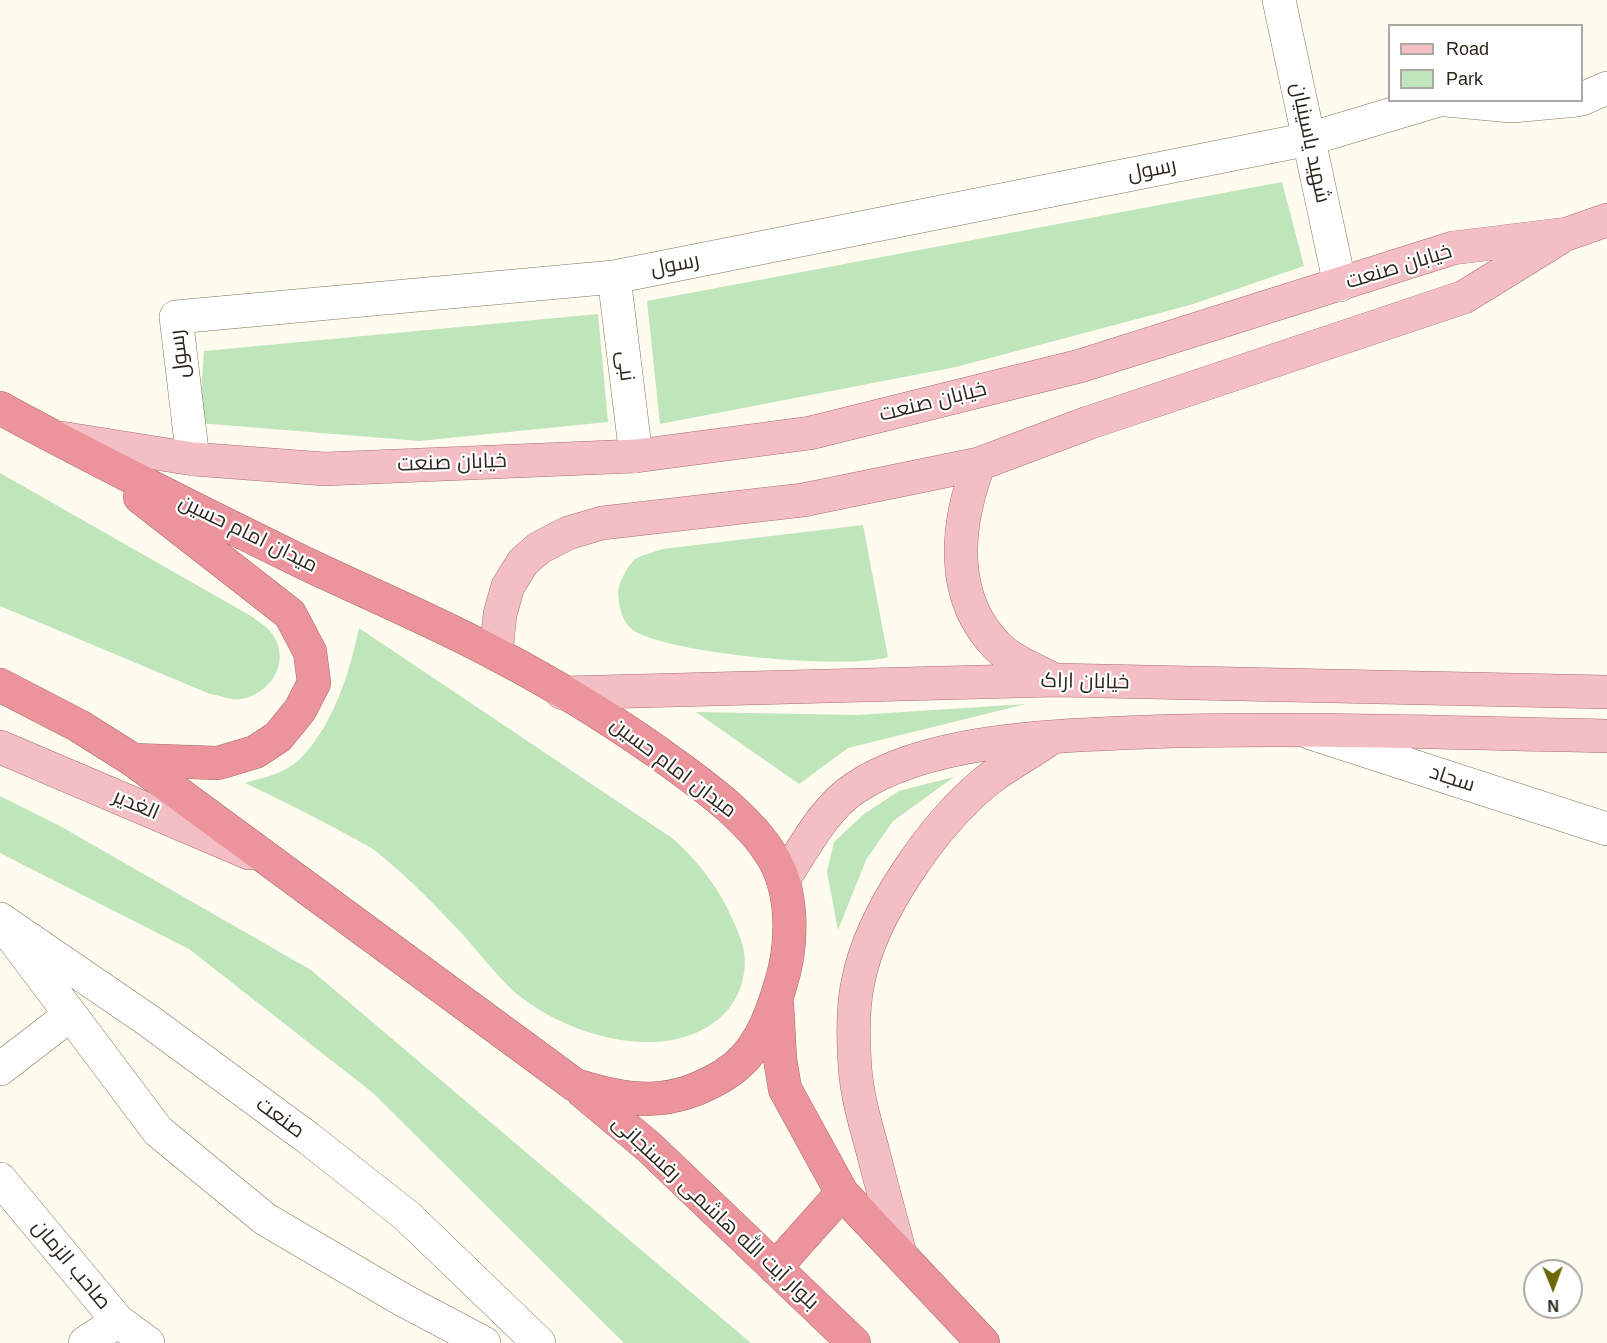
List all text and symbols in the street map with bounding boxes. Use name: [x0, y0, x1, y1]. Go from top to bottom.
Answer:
legend: [1388, 24, 1583, 102]
text: Road: [1446, 39, 1489, 59]
text: Park: [1446, 69, 1483, 89]
street label: شهید یاسینیان: [1285, 81, 1335, 205]
street label: رسول: [1126, 153, 1178, 187]
street label: خیابان صنعت: [1343, 239, 1455, 295]
street label: رسول: [649, 248, 701, 282]
street label: رسول: [165, 328, 195, 380]
street label: نبی: [611, 349, 639, 383]
street label: خیابان صنعت: [877, 377, 989, 427]
street label: خیابان صنعت: [397, 448, 507, 478]
street label: میدان امام حسین: [175, 490, 321, 578]
street label: خیابان اراک: [1040, 669, 1130, 695]
street label: میدان امام حسین: [605, 712, 741, 824]
street label: سجاد: [1426, 760, 1478, 798]
street label: الغدیر: [109, 784, 163, 826]
street label: صنعت: [251, 1092, 309, 1144]
street label: بلوار آیت الله هاشمی رفسنجانی: [606, 1111, 824, 1315]
street label: صاحب الزمان: [26, 1215, 116, 1315]
north arrow: [1523, 1259, 1583, 1319]
text: N: [1547, 1297, 1559, 1314]

